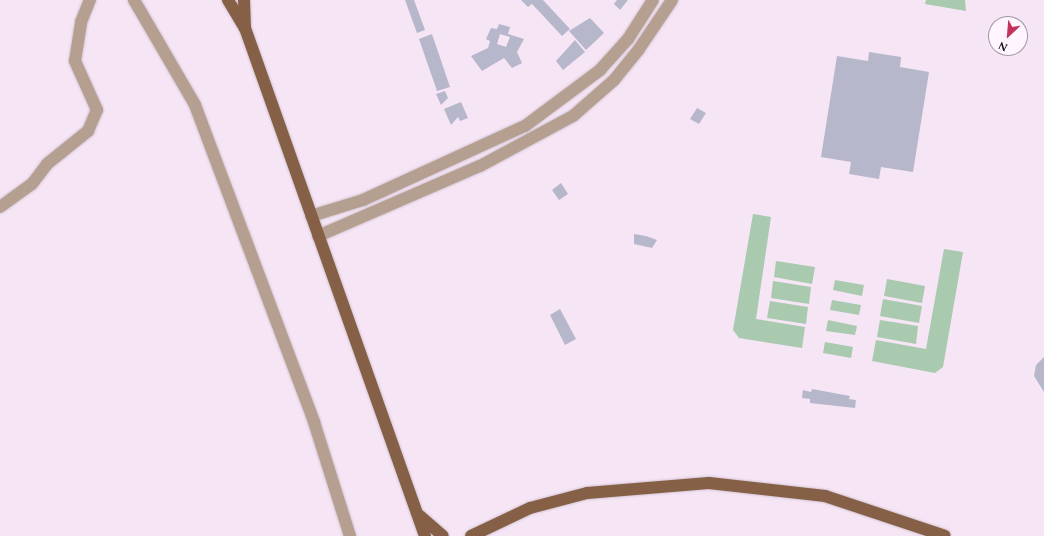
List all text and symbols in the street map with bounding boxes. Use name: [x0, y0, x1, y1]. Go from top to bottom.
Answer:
north arrow: [988, 16, 1028, 56]
text: N: [995, 37, 1011, 56]

